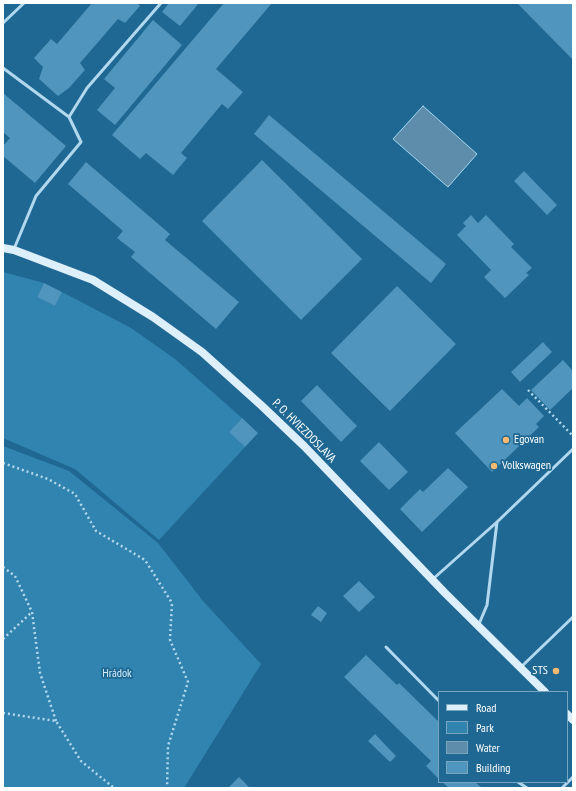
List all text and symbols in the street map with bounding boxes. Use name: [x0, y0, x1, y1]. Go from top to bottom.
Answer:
street label: P. O. HVIEZDOSLAVA: [269, 396, 339, 466]
place label: Egovan: [514, 433, 544, 447]
marker: Egovan: [501, 435, 511, 445]
place label: Volkswagen: [502, 459, 551, 473]
marker: Volkswagen: [489, 461, 499, 471]
place label: STS: [532, 664, 548, 678]
marker: STS: [551, 666, 561, 676]
park label: Hrádok: [102, 667, 132, 681]
legend: [438, 691, 568, 783]
text: Road: [476, 700, 496, 715]
text: Park: [476, 720, 494, 735]
text: Water: [476, 740, 500, 755]
text: Building: [476, 760, 511, 775]

